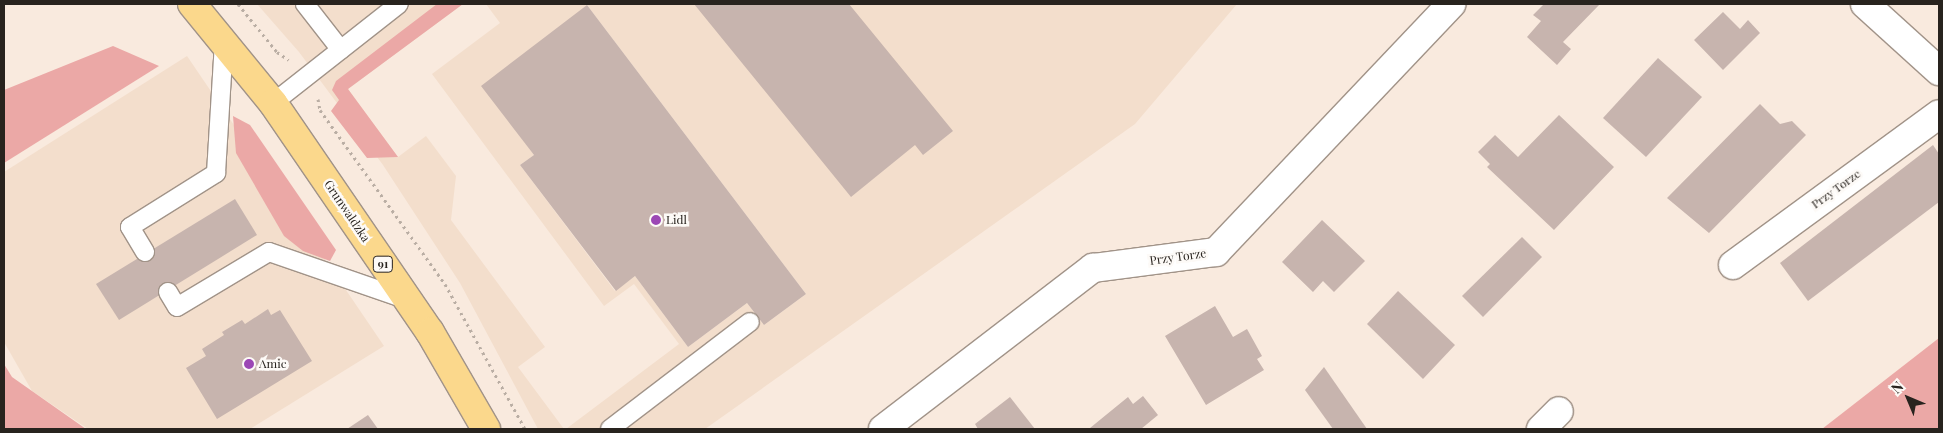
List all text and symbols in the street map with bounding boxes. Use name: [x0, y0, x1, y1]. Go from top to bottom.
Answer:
street label: Przy Torze: [1808, 166, 1864, 212]
street label: Grunwaldzka: [321, 177, 373, 245]
place label: Lidl: [666, 213, 687, 227]
marker: Lidl: [650, 214, 662, 226]
street label: Przy Torze: [1148, 246, 1208, 268]
road number: 91: [372, 255, 394, 272]
place label: Amic: [259, 357, 287, 371]
marker: Amic: [243, 358, 255, 370]
north arrow: [1883, 373, 1933, 423]
text: N: [1887, 377, 1907, 397]

